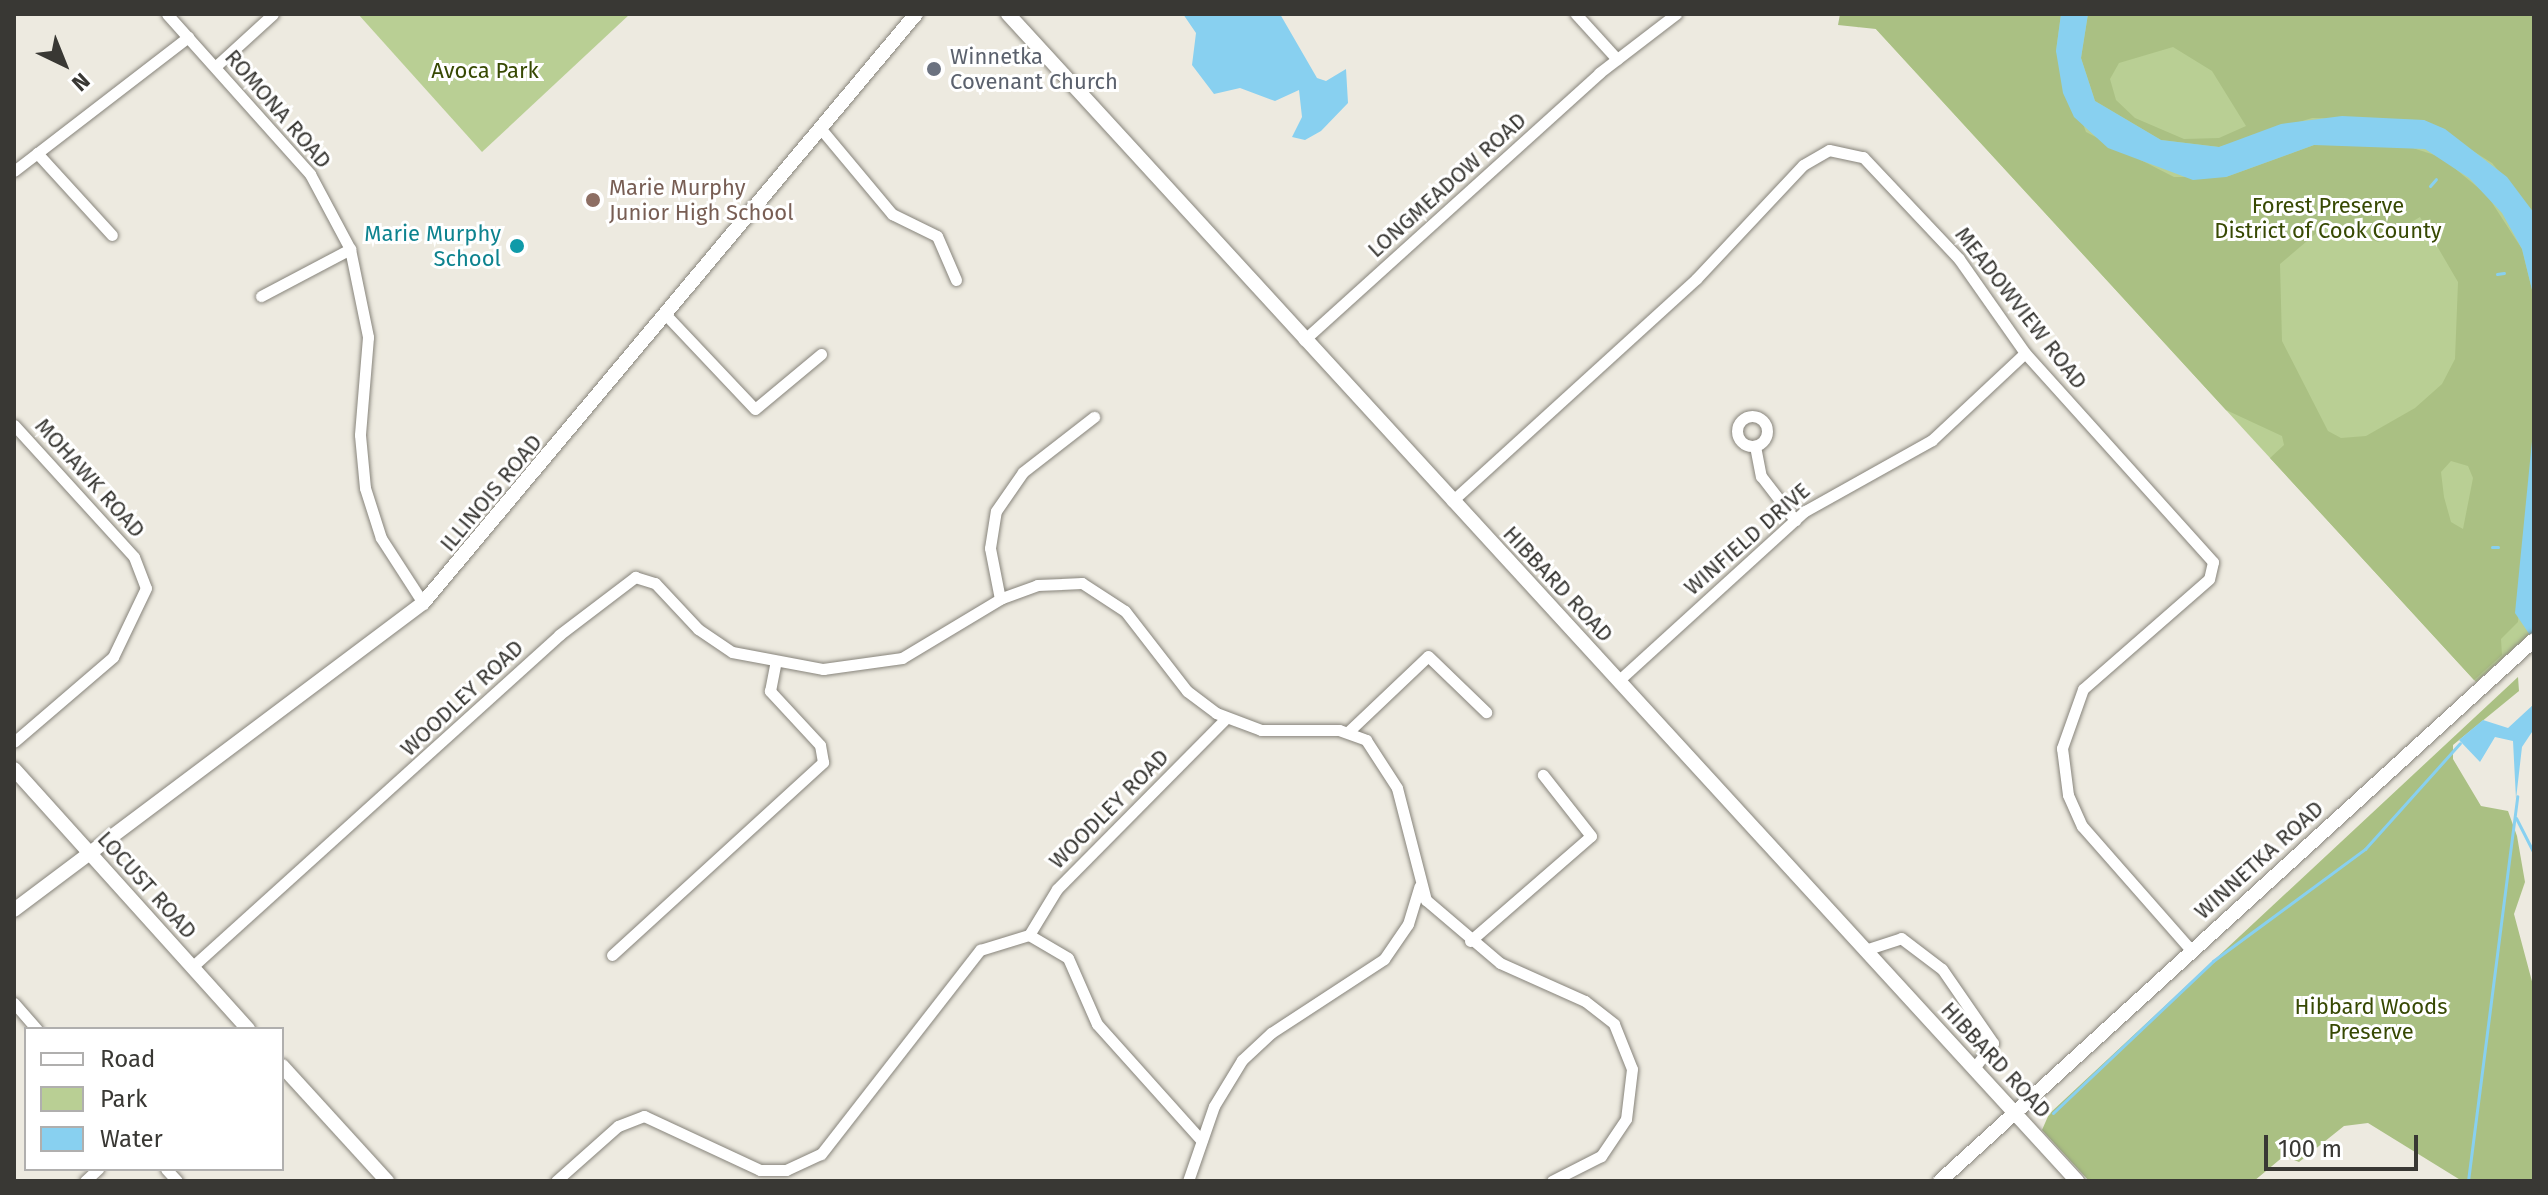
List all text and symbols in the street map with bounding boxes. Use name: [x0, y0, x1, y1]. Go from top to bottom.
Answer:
north arrow: [24, 24, 104, 104]
place label: Winnetka Covenant Church: [950, 43, 1118, 94]
street label: ROMONA ROAD: [219, 44, 337, 174]
park label: Avoca Park: [431, 58, 539, 84]
marker: Winnetka Covenant Church: [925, 60, 943, 78]
text: N: [66, 67, 95, 97]
street label: LONGMEADOW ROAD: [1362, 107, 1532, 263]
place label: Marie Murphy Junior High School: [609, 174, 794, 226]
marker: Marie Murphy Junior High School: [584, 191, 602, 209]
park label: Forest Preserve District of Cook County: [2214, 192, 2442, 244]
place label: Marie Murphy School: [364, 220, 501, 272]
street label: MEADOWVIEW ROAD: [1950, 222, 2092, 394]
marker: Marie Murphy School: [508, 237, 526, 255]
street label: MOHAWK ROAD: [29, 413, 151, 543]
street label: ILLINOIS ROAD: [434, 429, 548, 557]
street label: WINFIELD DRIVE: [1679, 477, 1815, 601]
street label: HIBBARD ROAD: [1498, 521, 1618, 647]
street label: WOODLEY ROAD: [395, 634, 529, 762]
street label: WOODLEY ROAD: [1044, 744, 1174, 874]
street label: WINNETKA ROAD: [2189, 795, 2329, 925]
street label: LOCUST ROAD: [92, 826, 202, 944]
park label: Hibbard Woods Preserve: [2295, 993, 2447, 1044]
street label: HIBBARD ROAD: [1936, 997, 2056, 1123]
legend: [24, 1027, 284, 1171]
text: Road: [100, 1045, 155, 1073]
text: Park: [100, 1085, 147, 1113]
scale bar: [2268, 1119, 2422, 1169]
text: Water: [100, 1125, 163, 1153]
text: 100 m: [2278, 1135, 2342, 1163]

